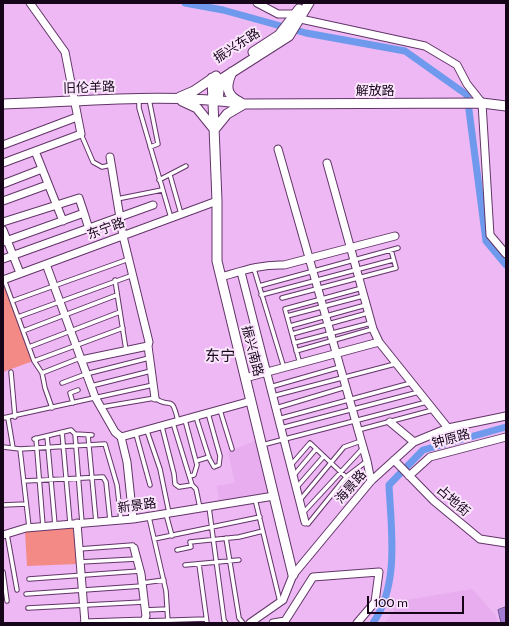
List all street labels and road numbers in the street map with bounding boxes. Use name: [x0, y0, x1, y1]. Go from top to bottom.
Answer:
street label: 振兴东路: [211, 25, 263, 67]
street label: 旧伦羊路: [63, 79, 115, 97]
street label: 解放路: [356, 83, 394, 99]
street label: 东宁路: [85, 215, 127, 243]
street label: 振兴南路: [238, 324, 266, 378]
street label: 钟原路: [430, 426, 472, 452]
street label: 海景路: [332, 467, 370, 507]
street label: 占地街: [433, 482, 473, 520]
street label: 新景路: [117, 496, 157, 516]

